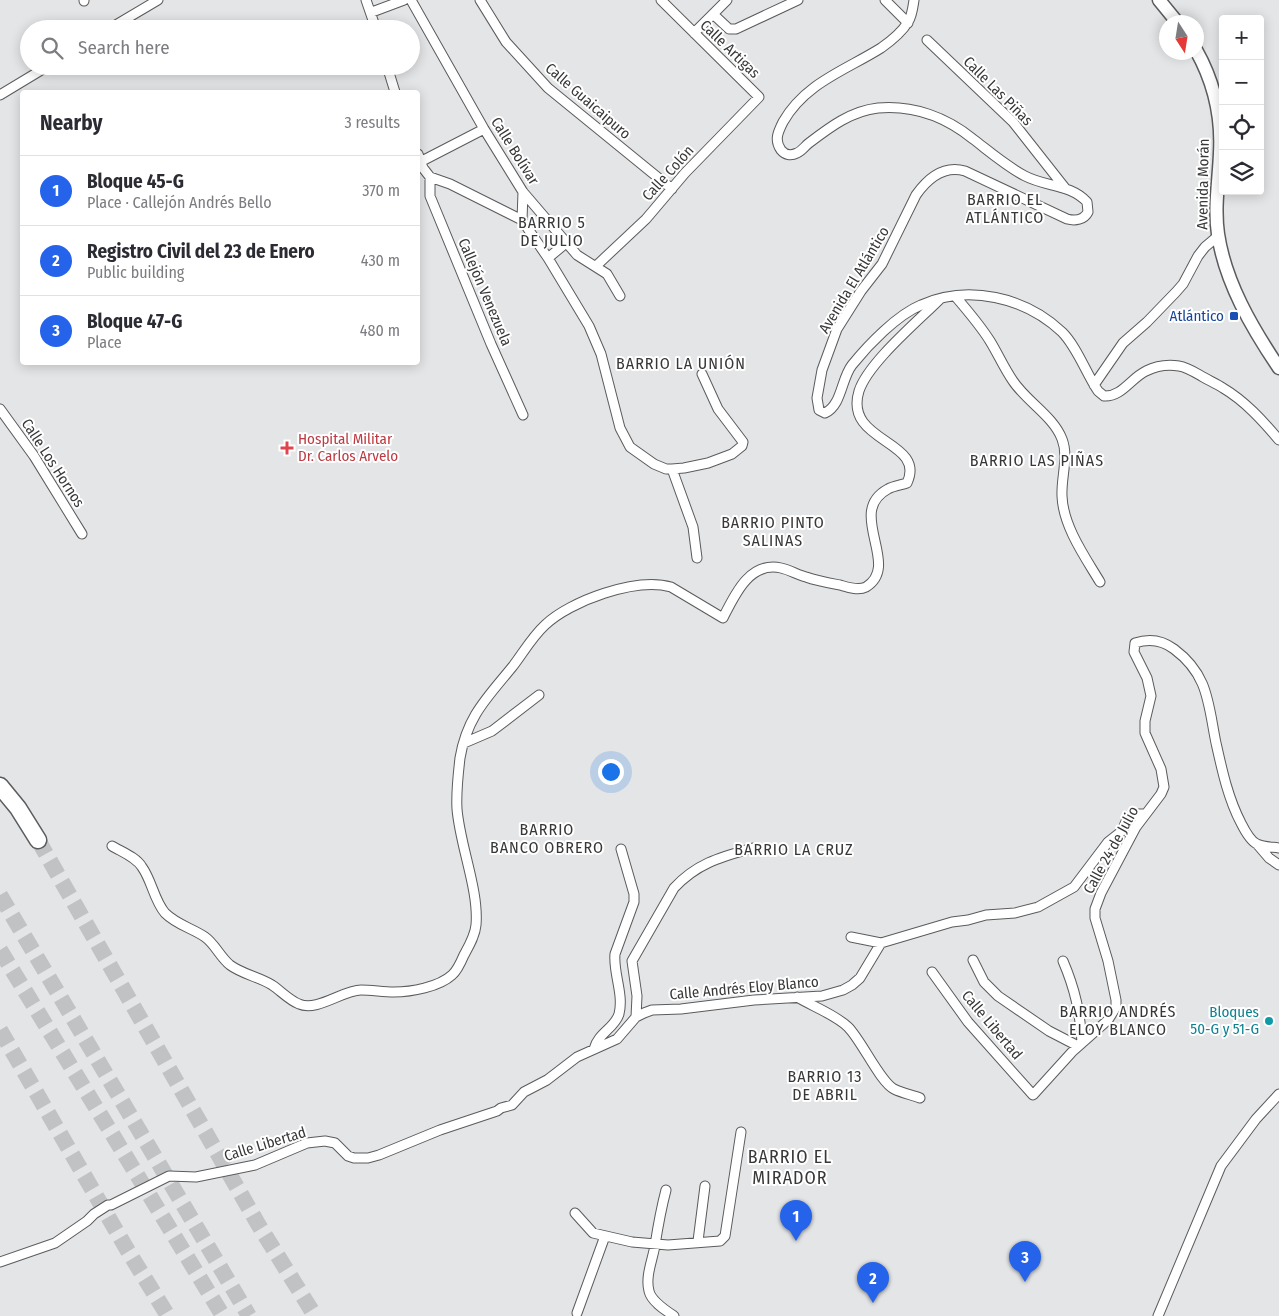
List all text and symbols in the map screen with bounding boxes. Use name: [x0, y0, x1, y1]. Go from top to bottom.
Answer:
north arrow: [1159, 15, 1204, 60]
map controls: [1219, 15, 1264, 195]
button: +: [1219, 15, 1264, 60]
street label: Calle Artigas: [697, 16, 763, 82]
search box: [20, 20, 420, 75]
icon: search: [38, 34, 66, 62]
text: Search here: [78, 36, 170, 59]
street label: Calle Las Piñas: [960, 53, 1036, 129]
street label: Calle Guaicaipuro: [542, 59, 634, 143]
button: −: [1219, 60, 1264, 105]
button: locate: [1219, 105, 1264, 150]
text: Nearby: [40, 110, 102, 136]
text: 3 results: [344, 113, 400, 132]
street label: Calle Bolívar: [487, 114, 543, 189]
street label: Avenida Morán: [1193, 138, 1213, 230]
street label: Calle Colón: [638, 142, 698, 204]
button: layers: [1219, 150, 1264, 195]
text: Bloque 45-G: [87, 170, 184, 193]
text: 1: [53, 181, 59, 200]
text: 370 m: [362, 181, 400, 200]
district label: BARRIO EL ATLÁNTICO: [966, 190, 1044, 227]
text: Place · Callejón Andrés Bello: [87, 193, 272, 212]
district label: BARRIO 5 DE JULIO: [518, 213, 586, 250]
street label: Avenida El Atlántico: [815, 223, 893, 337]
street label: Callejón Venezuela: [454, 235, 516, 349]
text: Registro Civil del 23 de Enero: [87, 240, 315, 263]
text: 2: [52, 251, 60, 270]
text: 430 m: [361, 251, 400, 270]
text: Public building: [87, 263, 184, 282]
place label: Atlántico: [1170, 307, 1224, 325]
text: Bloque 47-G: [87, 310, 182, 333]
marker: Atlántico: [1228, 310, 1240, 322]
text: 3: [52, 321, 60, 340]
text: 480 m: [360, 321, 400, 340]
text: Place: [87, 333, 122, 352]
district label: BARRIO LA UNIÓN: [616, 354, 746, 373]
street label: Calle Los Hornos: [18, 415, 88, 511]
place label: Hospital Militar Dr. Carlos Arvelo: [298, 430, 398, 465]
marker: Hospital Militar Dr. Carlos Arvelo: [280, 441, 294, 455]
district label: BARRIO LAS PIÑAS: [970, 451, 1104, 470]
district label: BARRIO PINTO SALINAS: [721, 513, 825, 550]
your location: [598, 759, 624, 785]
street label: Calle 24 de Julio: [1080, 803, 1142, 897]
district label: BARRIO BANCO OBRERO: [490, 820, 604, 857]
district label: BARRIO LA CRUZ: [734, 840, 854, 859]
street label: Calle Andrés Eloy Blanco: [669, 973, 819, 1003]
street label: Calle Libertad: [958, 987, 1026, 1063]
district label: BARRIO ANDRÉS ELOY BLANCO: [1060, 1002, 1176, 1039]
place label: Bloques 50-G y 51-G: [1190, 1003, 1259, 1038]
marker: Bloques 50-G y 51-G: [1263, 1015, 1275, 1027]
district label: BARRIO 13 DE ABRIL: [788, 1067, 862, 1104]
street label: Calle Libertad: [222, 1123, 308, 1165]
district label: BARRIO EL MIRADOR: [748, 1146, 832, 1189]
pin: 1: [780, 1200, 812, 1241]
pin: 3: [1009, 1241, 1041, 1282]
pin: 2: [857, 1262, 889, 1303]

